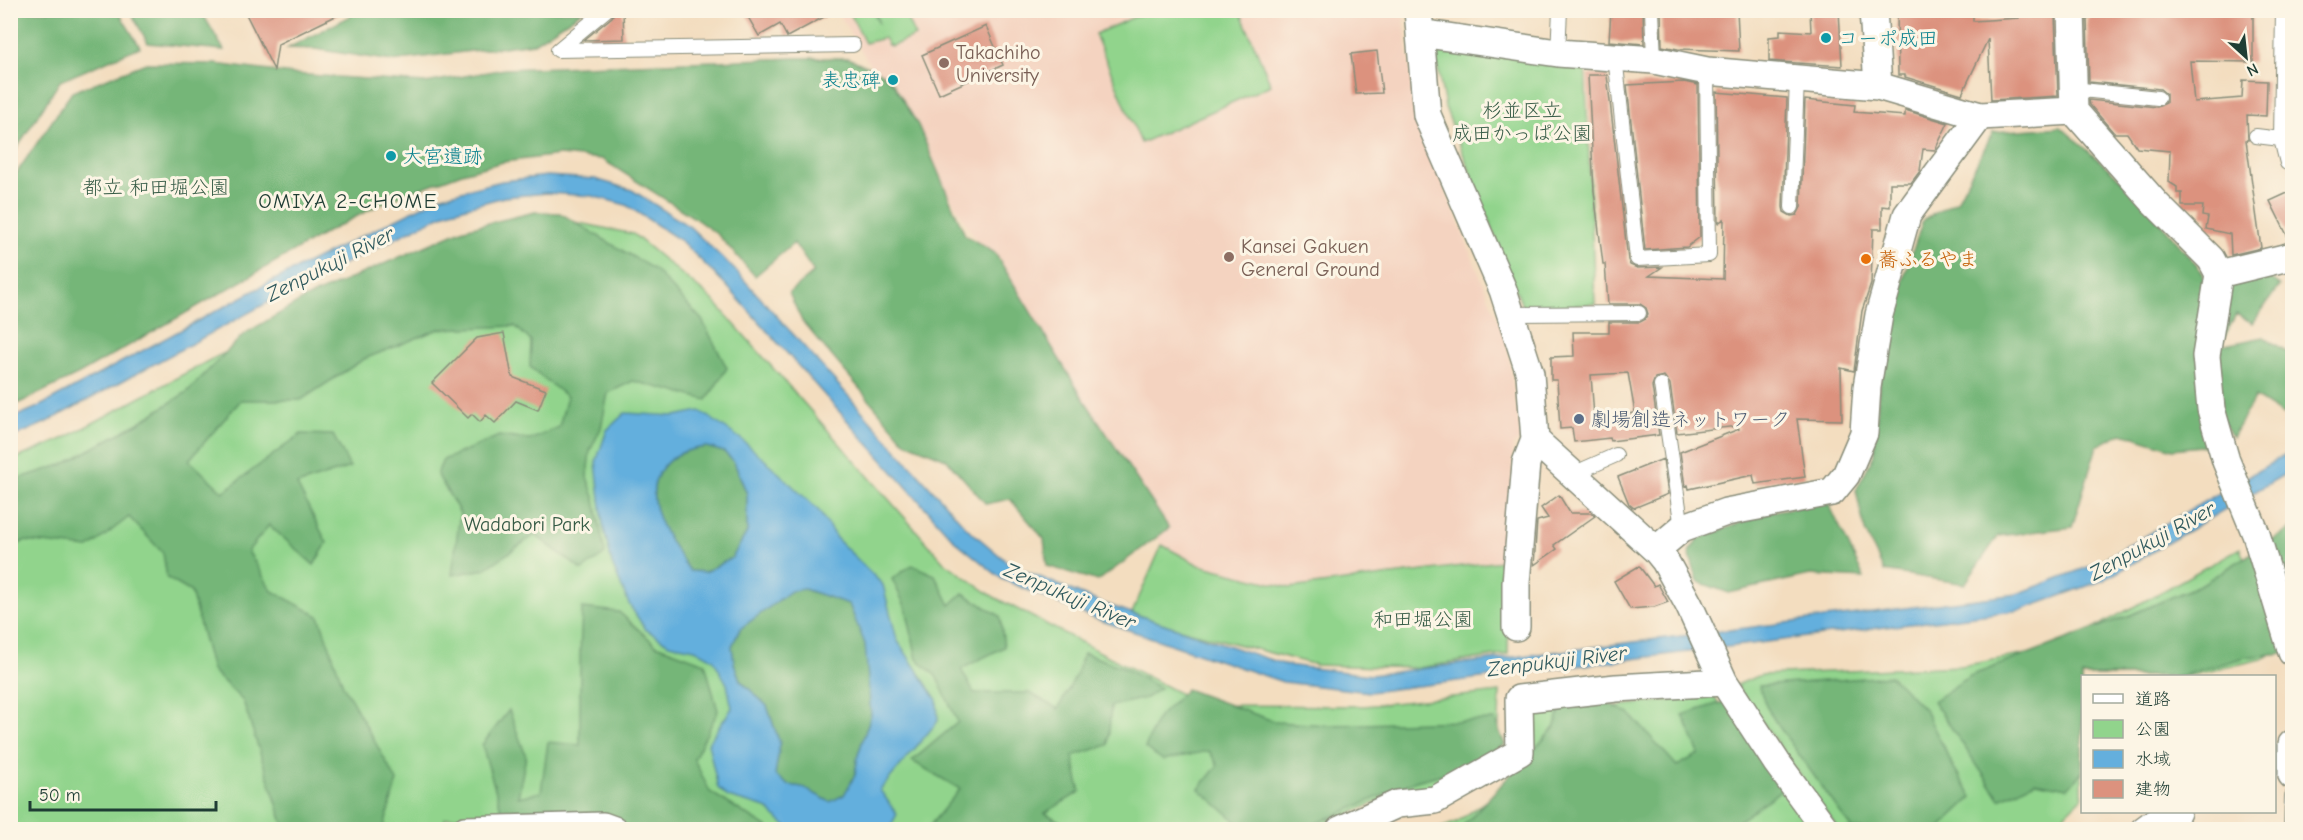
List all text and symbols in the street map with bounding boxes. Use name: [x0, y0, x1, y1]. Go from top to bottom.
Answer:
place label: コーポ成田: [1838, 27, 1938, 50]
north arrow: [2216, 27, 2276, 87]
marker: コーポ成田: [1819, 31, 1833, 45]
place label: Takachiho University: [956, 41, 1041, 87]
marker: Takachiho University: [937, 56, 951, 70]
text: N: [2244, 59, 2261, 80]
place label: 表忠碑: [821, 69, 881, 92]
marker: 表忠碑: [886, 73, 900, 87]
park label: 杉並区立 成田かっぱ公園: [1452, 99, 1592, 145]
place label: 大宮遺跡: [403, 145, 483, 168]
marker: 大宮遺跡: [384, 149, 398, 163]
park label: 都立 和田堀公園: [83, 176, 229, 199]
district label: OMIYA 2-CHOME: [258, 189, 438, 213]
water label: Zenpukuji River: [261, 221, 399, 307]
place label: Kansei Gakuen General Ground: [1241, 235, 1380, 281]
place label: 蕎ふるやま: [1878, 248, 1978, 271]
marker: Kansei Gakuen General Ground: [1222, 250, 1236, 264]
marker: 蕎ふるやま: [1859, 252, 1873, 266]
place label: 劇場創造ネットワーク: [1591, 408, 1790, 431]
marker: 劇場創造ネットワーク: [1572, 412, 1586, 426]
water label: Zenpukuji River: [2084, 496, 2220, 586]
park label: Wadabori Park: [464, 513, 590, 536]
water label: Zenpukuji River: [1000, 557, 1141, 635]
park label: 和田堀公園: [1373, 608, 1473, 631]
water label: Zenpukuji River: [1485, 640, 1630, 682]
legend: [2081, 675, 2276, 813]
text: 道路: [2135, 689, 2171, 710]
text: 公園: [2135, 719, 2171, 740]
text: 水域: [2135, 749, 2171, 770]
scale bar: [30, 774, 216, 812]
text: 建物: [2135, 779, 2171, 800]
text: 50 m: [39, 785, 81, 806]

